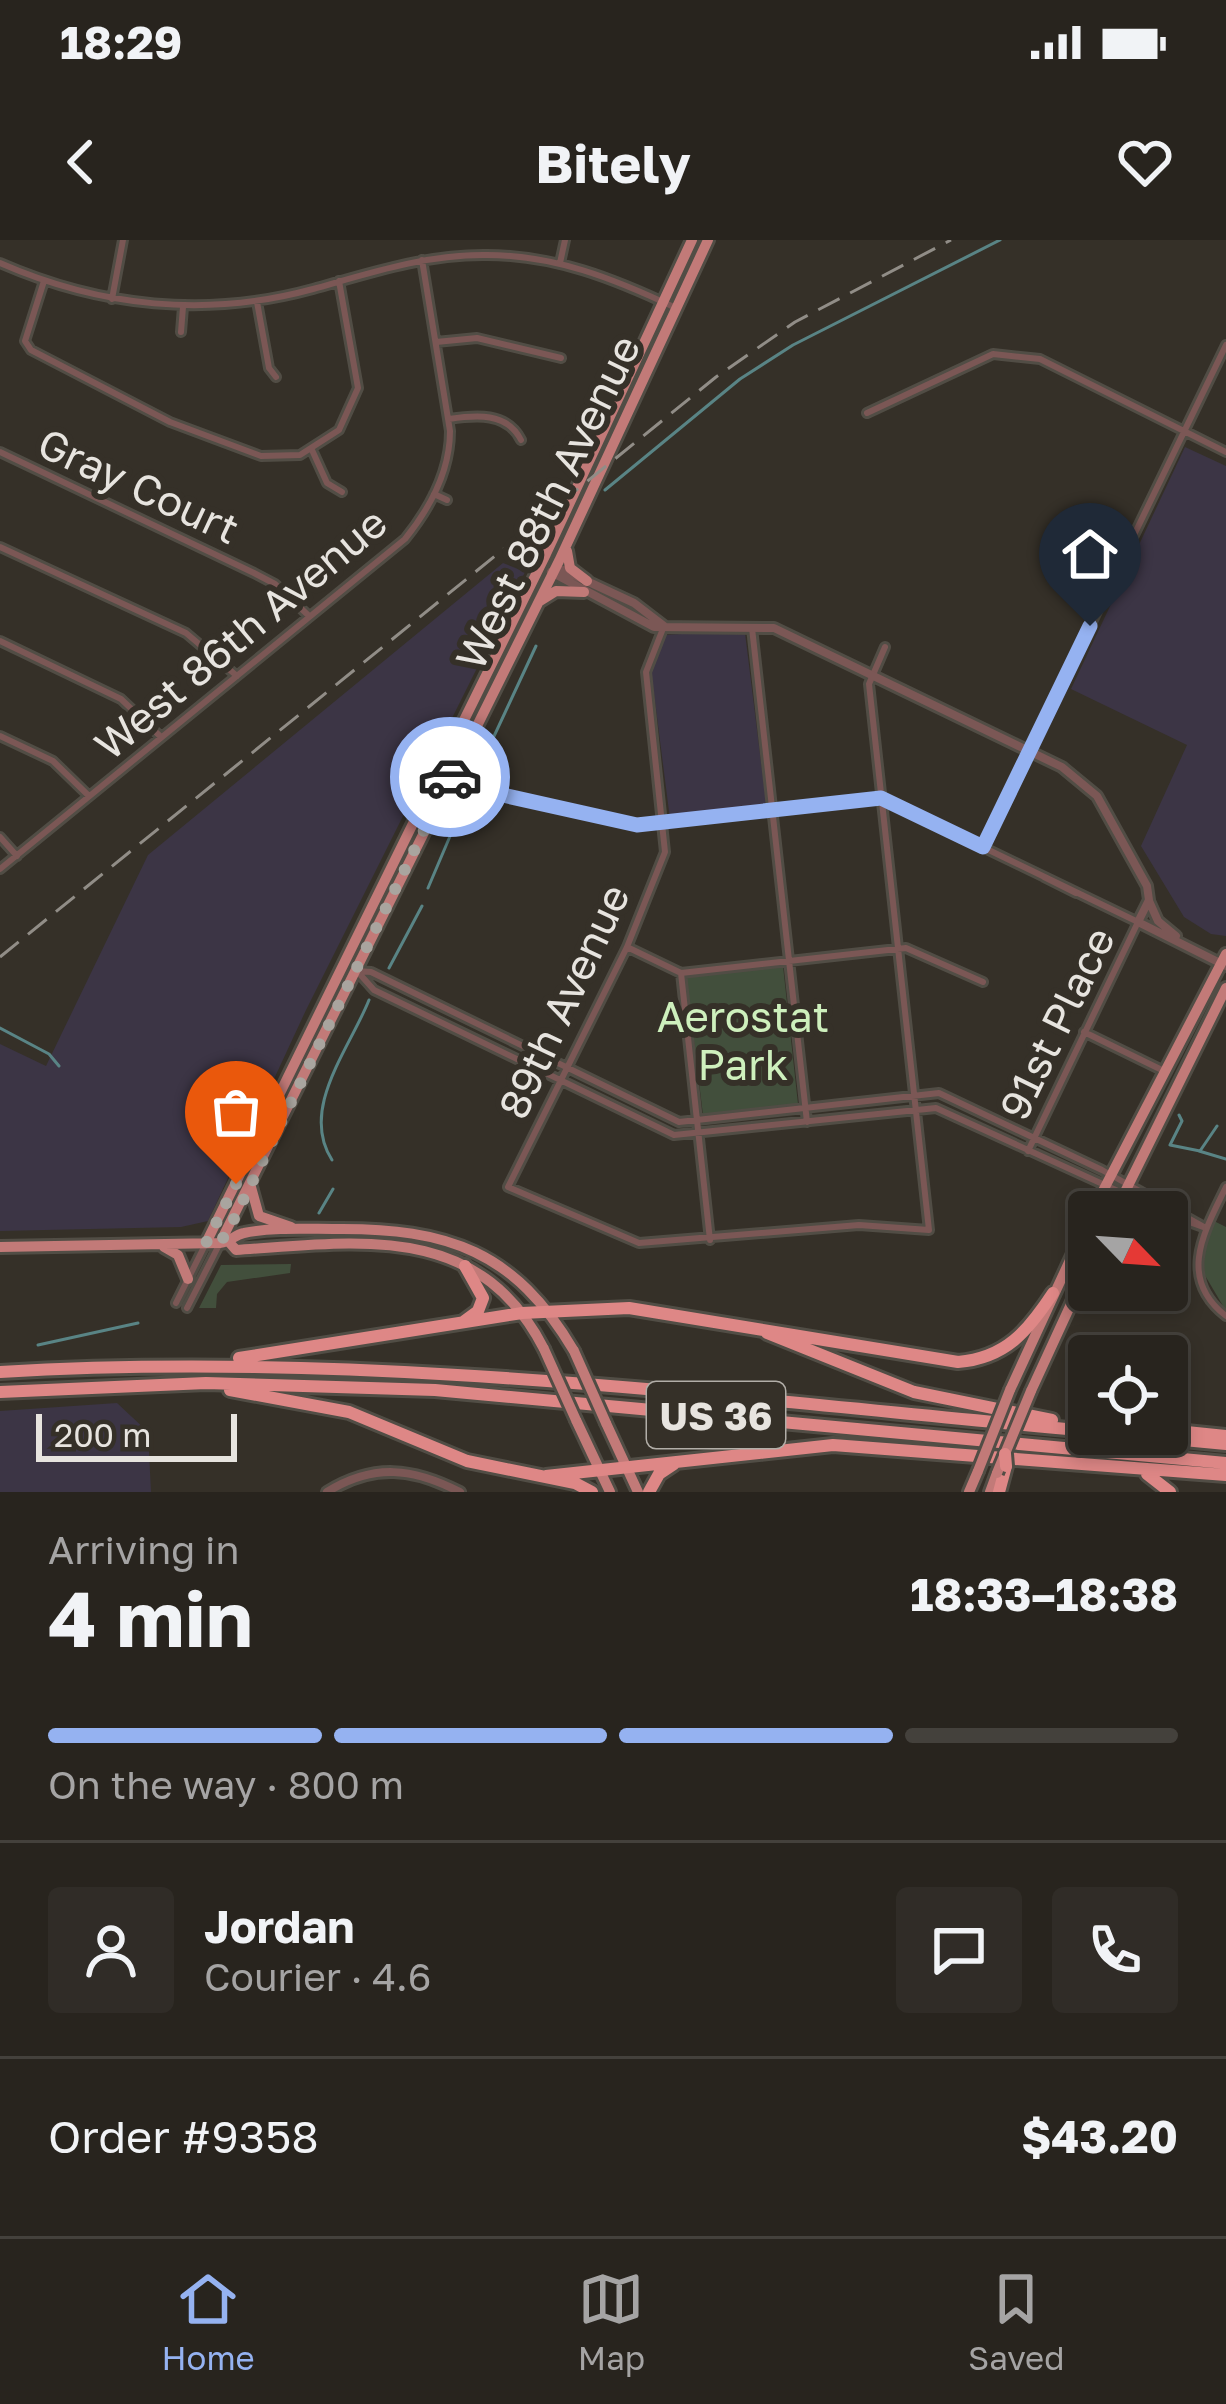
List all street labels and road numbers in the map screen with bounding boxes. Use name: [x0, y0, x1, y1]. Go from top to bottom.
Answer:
street label: West 88th Avenue: [444, 327, 650, 677]
street label: Gray Court: [31, 417, 247, 553]
street label: West 86th Avenue: [84, 497, 396, 769]
street label: 89th Avenue: [487, 876, 639, 1126]
street label: 91st Place: [988, 919, 1124, 1127]
road number: US 36: [647, 1382, 785, 1448]

